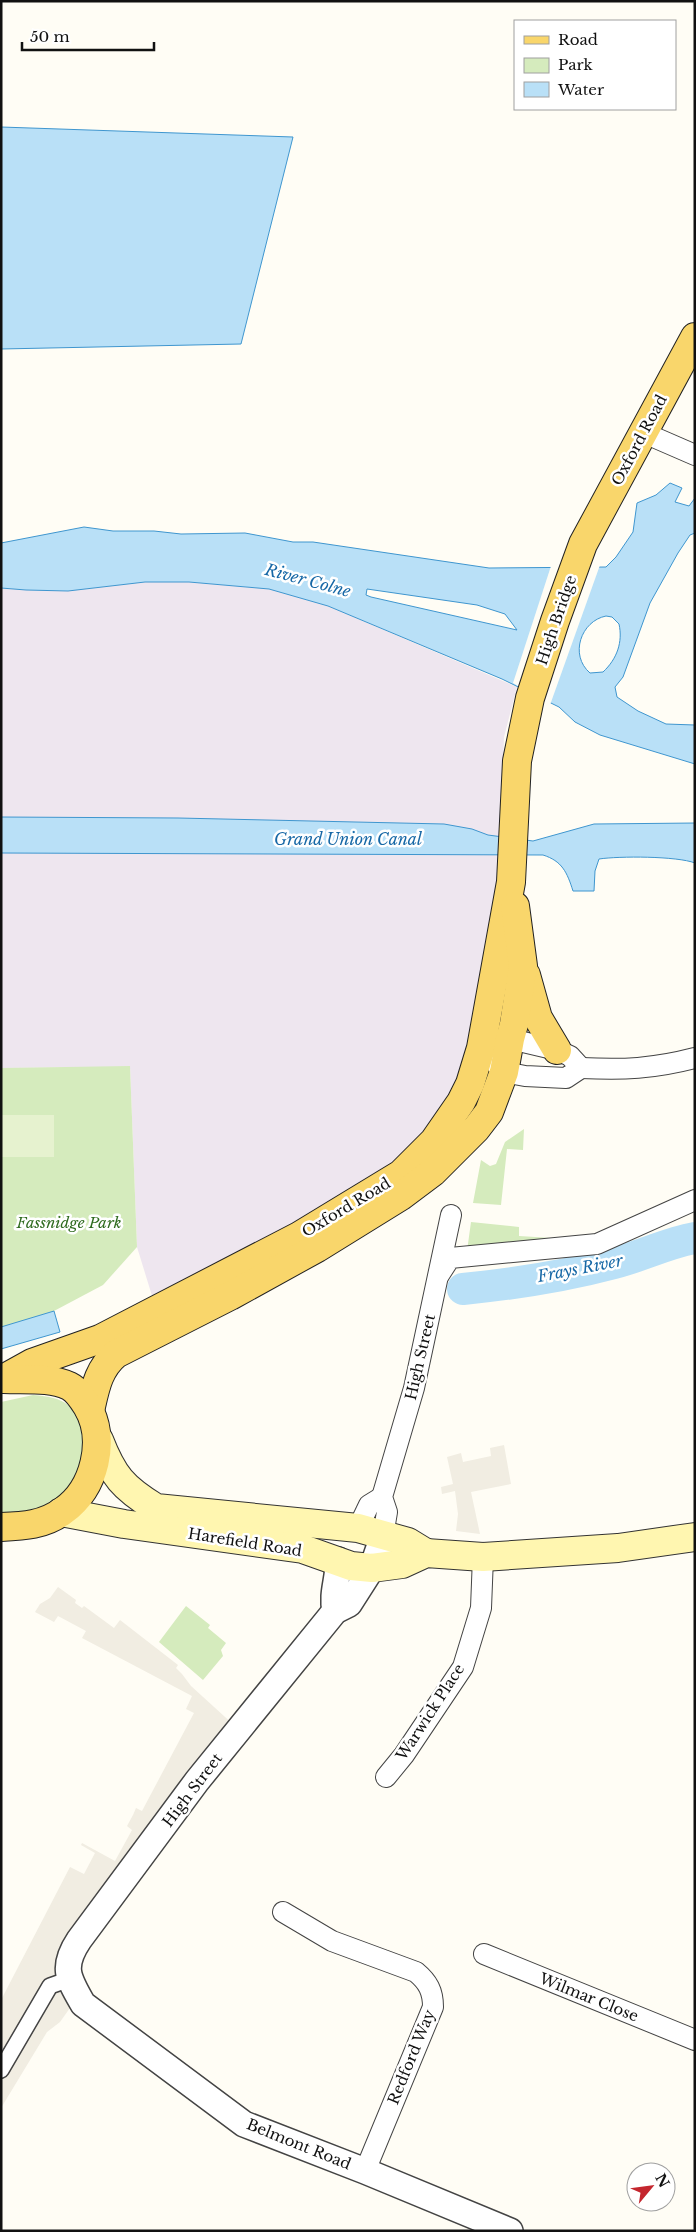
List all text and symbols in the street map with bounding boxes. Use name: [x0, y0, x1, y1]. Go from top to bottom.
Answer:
scale bar: [22, 20, 155, 52]
legend: [514, 20, 676, 110]
text: 50 m: [30, 27, 70, 46]
text: Road: [558, 30, 598, 49]
text: Park: [558, 55, 594, 74]
text: Water: [557, 80, 605, 99]
street label: Oxford Road: [607, 391, 671, 489]
water label: River Colne: [262, 559, 354, 601]
street label: High Bridge: [532, 572, 580, 668]
water label: Grand Union Canal: [274, 829, 423, 849]
street label: Oxford Road: [298, 1173, 394, 1241]
park label: Fassnidge Park: [16, 1213, 121, 1232]
water label: Frays River: [535, 1250, 625, 1286]
street label: High Street: [401, 1312, 439, 1402]
street label: Harefield Road: [187, 1524, 303, 1560]
street label: Warwick Place: [391, 1660, 468, 1765]
street label: High Street: [158, 1749, 226, 1831]
street label: Wilmar Close: [536, 1968, 641, 2025]
street label: Redford Way: [383, 2006, 439, 2107]
street label: Belmont Road: [244, 2114, 354, 2174]
north arrow: [626, 2162, 676, 2212]
text: N: [651, 2171, 673, 2191]

